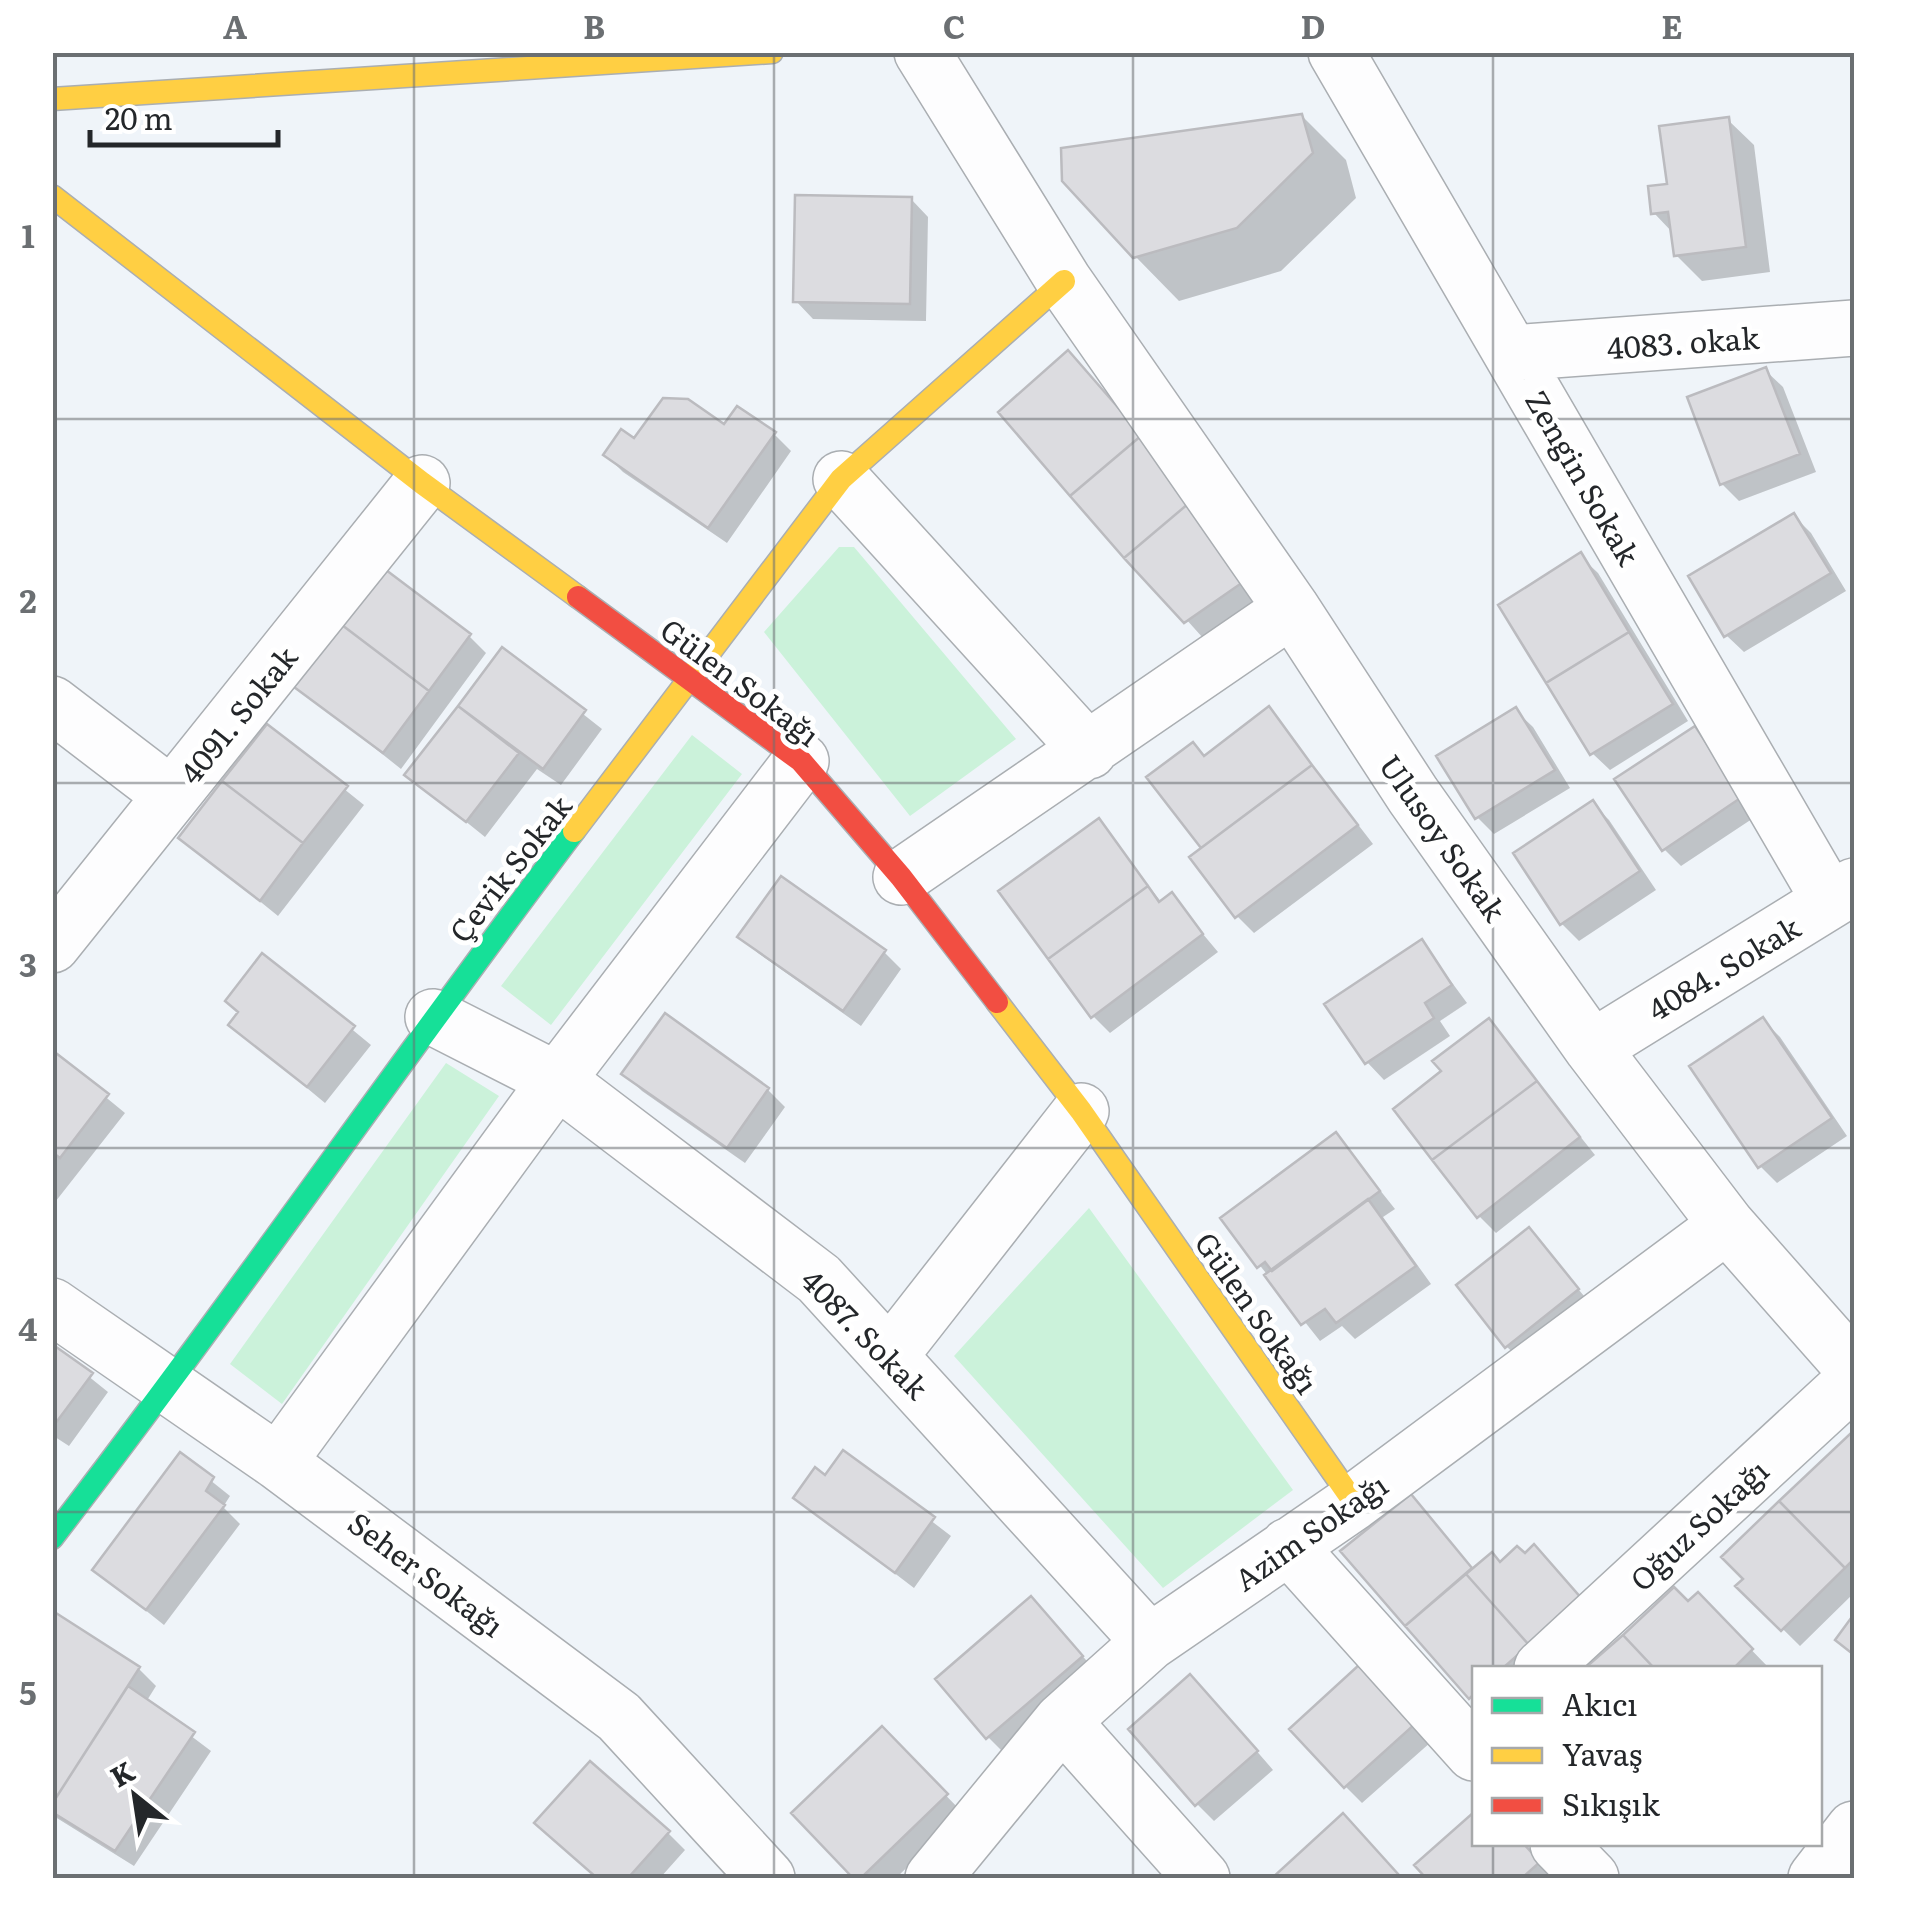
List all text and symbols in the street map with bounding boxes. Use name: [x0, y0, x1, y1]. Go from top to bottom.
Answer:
text: A: [223, 1, 247, 49]
text: B: [583, 1, 605, 49]
text: C: [943, 1, 965, 49]
text: D: [1301, 1, 1325, 49]
text: E: [1661, 1, 1683, 49]
scale bar: [90, 85, 278, 147]
text: 20 m: [105, 95, 173, 139]
text: 1: [21, 210, 35, 258]
street label: 4083. okak: [1605, 314, 1761, 368]
street label: Zengin Sokak: [1516, 381, 1652, 573]
text: 2: [19, 575, 37, 623]
street label: Gülen Sokağı: [652, 607, 830, 755]
street label: 4091. Sokak: [168, 635, 307, 792]
street label: Ulusoy Sokak: [1370, 745, 1518, 930]
street label: Çevik Sokak: [438, 785, 581, 951]
street label: 4084. Sokak: [1639, 904, 1808, 1030]
text: 3: [19, 939, 37, 987]
street label: Gülen Sokağı: [1186, 1222, 1330, 1402]
street label: 4087. Sokak: [792, 1258, 940, 1409]
text: 4: [18, 1303, 38, 1351]
street label: Oğuz Sokağı: [1619, 1448, 1777, 1600]
street label: Azim Sokağı: [1224, 1462, 1396, 1600]
street label: Seher Sokağı: [340, 1500, 514, 1646]
legend: [1472, 1666, 1822, 1846]
text: 5: [19, 1667, 37, 1715]
text: Akıcı: [1562, 1681, 1637, 1725]
text: Yavaş: [1562, 1731, 1642, 1775]
north arrow: [85, 1746, 185, 1846]
text: K: [101, 1749, 142, 1796]
text: Sıkışık: [1562, 1781, 1661, 1825]

